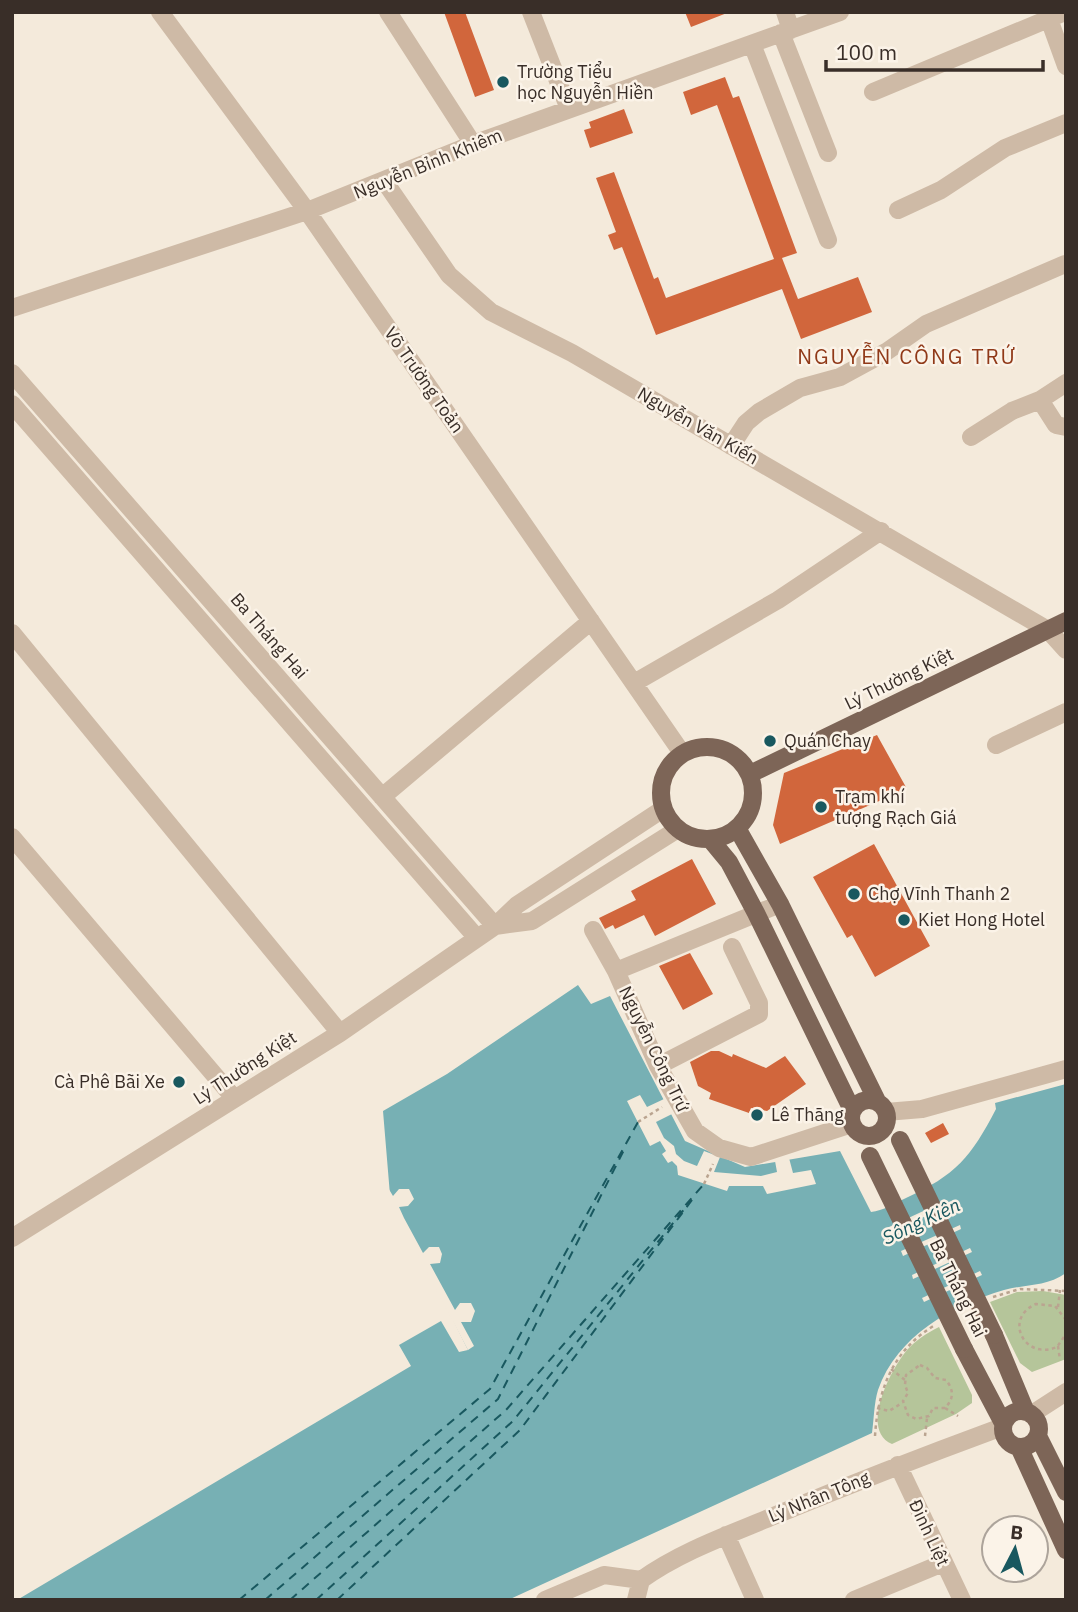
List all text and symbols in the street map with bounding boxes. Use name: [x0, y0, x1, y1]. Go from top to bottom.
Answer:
scale bar: [826, 28, 1043, 72]
text: 100 m: [836, 38, 897, 66]
place label: Trường Tiểu học Nguyễn Hiền: [517, 60, 654, 104]
marker: Trường Tiểu học Nguyễn Hiền: [495, 74, 511, 90]
street label: Nguyễn Bỉnh Khiêm: [350, 123, 506, 204]
street label: Võ Trường Toản: [379, 322, 469, 437]
district label: NGUYỄN CÔNG TRỨ: [797, 341, 1017, 370]
street label: Nguyễn Văn Kiến: [634, 382, 763, 470]
street label: Ba Tháng Hai: [226, 588, 313, 683]
street label: Lý Thường Kiệt: [841, 642, 957, 715]
place label: Quán Chay: [784, 729, 871, 752]
marker: Quán Chay: [762, 733, 778, 749]
place label: Trạm khí tượng Rạch Giá: [835, 785, 957, 829]
marker: Trạm khí tượng Rạch Giá: [813, 799, 829, 815]
place label: Chợ Vĩnh Thanh 2: [868, 882, 1010, 905]
marker: Chợ Vĩnh Thanh 2: [846, 886, 862, 902]
place label: Kiet Hong Hotel: [918, 908, 1045, 931]
marker: Kiet Hong Hotel: [896, 912, 912, 928]
street label: Nguyễn Công Trứ: [614, 982, 695, 1116]
street label: Lý Thường Kiệt: [189, 1026, 301, 1109]
place label: Cà Phê Bãi Xe: [54, 1070, 165, 1093]
marker: Cà Phê Bãi Xe: [171, 1074, 187, 1090]
place label: Lê Thāng: [771, 1103, 844, 1126]
marker: Lê Thāng: [749, 1107, 765, 1123]
water label: Sông Kiên: [878, 1192, 964, 1250]
street label: Ba Tháng Hai: [925, 1235, 992, 1341]
street label: Lý Nhân Tông: [765, 1466, 873, 1527]
street label: Đinh Liệt: [904, 1496, 955, 1570]
north arrow: [980, 1514, 1050, 1584]
text: B: [1009, 1519, 1024, 1545]

